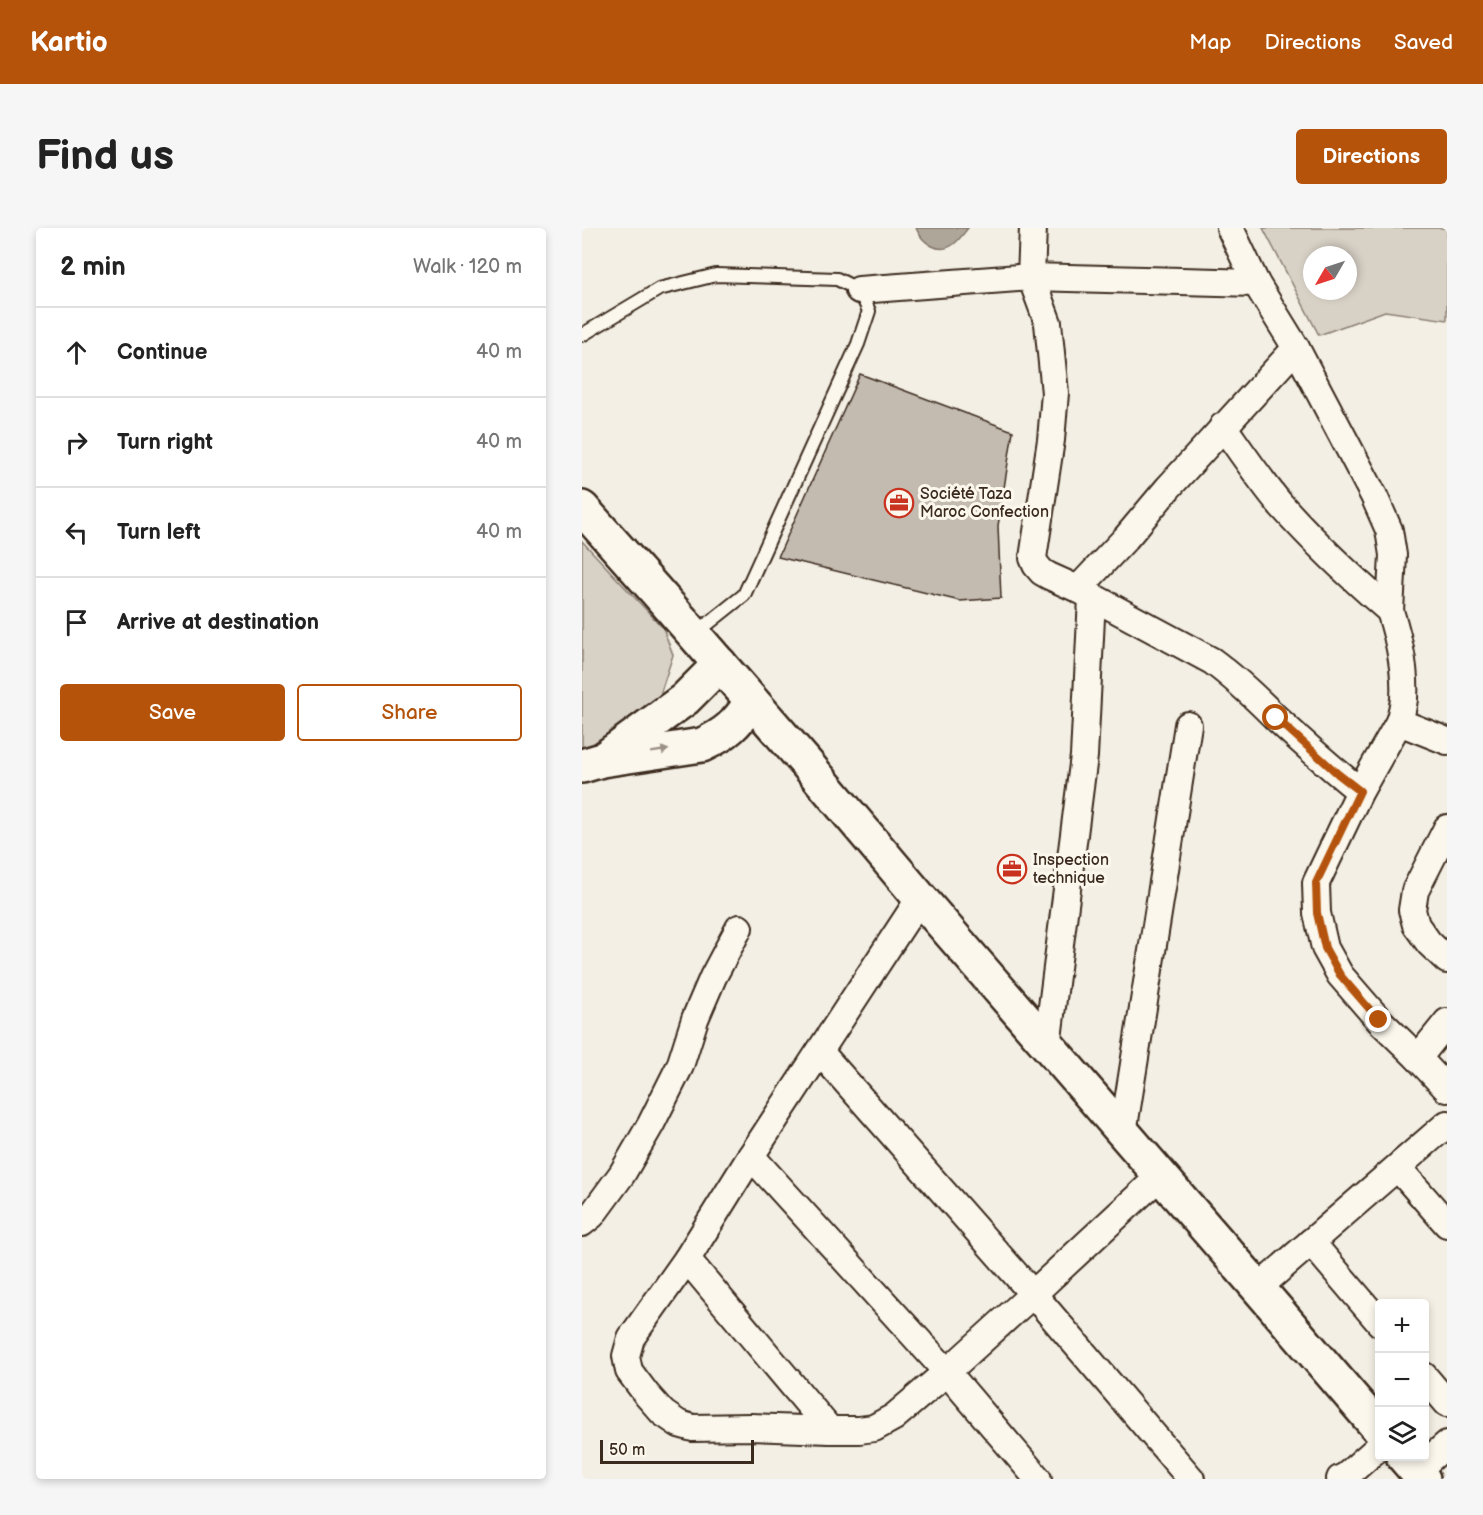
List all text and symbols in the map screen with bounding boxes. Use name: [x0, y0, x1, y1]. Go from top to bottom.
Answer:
text: Kartio: [30, 26, 108, 59]
text: Map: [1189, 30, 1232, 55]
text: Directions: [1265, 30, 1361, 55]
text: Saved: [1394, 30, 1453, 55]
button: Directions: [1296, 129, 1447, 184]
text: Find us: [36, 131, 174, 182]
north arrow: [1303, 246, 1357, 300]
text: 2 min: [60, 252, 126, 283]
text: Walk · 120 m: [413, 255, 522, 279]
icon: ahead: [60, 336, 93, 369]
text: Continue: [117, 339, 207, 366]
text: 40 m: [476, 340, 522, 364]
icon: right: [60, 426, 93, 459]
text: Turn right: [117, 429, 213, 456]
text: 40 m: [476, 430, 522, 454]
place label: Société Taza Maroc Confection: [920, 485, 1049, 522]
office icon: Société Taza Maroc Confection: [883, 487, 915, 519]
icon: left: [60, 516, 93, 549]
text: Turn left: [117, 519, 201, 546]
text: 40 m: [476, 520, 522, 544]
icon: arrive: [60, 606, 93, 639]
text: Arrive at destination: [117, 609, 319, 636]
button: Save: [60, 684, 285, 741]
button: Share: [297, 684, 522, 741]
route start: [1262, 704, 1288, 730]
one-way arrow: [651, 747, 670, 756]
place label: Inspection technique: [1033, 851, 1109, 888]
office icon: Inspection technique: [996, 853, 1028, 885]
route end: [1365, 1006, 1391, 1032]
map controls: [1375, 1299, 1429, 1461]
button: +: [1375, 1299, 1429, 1353]
button: −: [1375, 1353, 1429, 1407]
button: layers: [1375, 1407, 1429, 1461]
scale bar: [600, 1437, 754, 1464]
text: 50 m: [609, 1441, 645, 1460]

